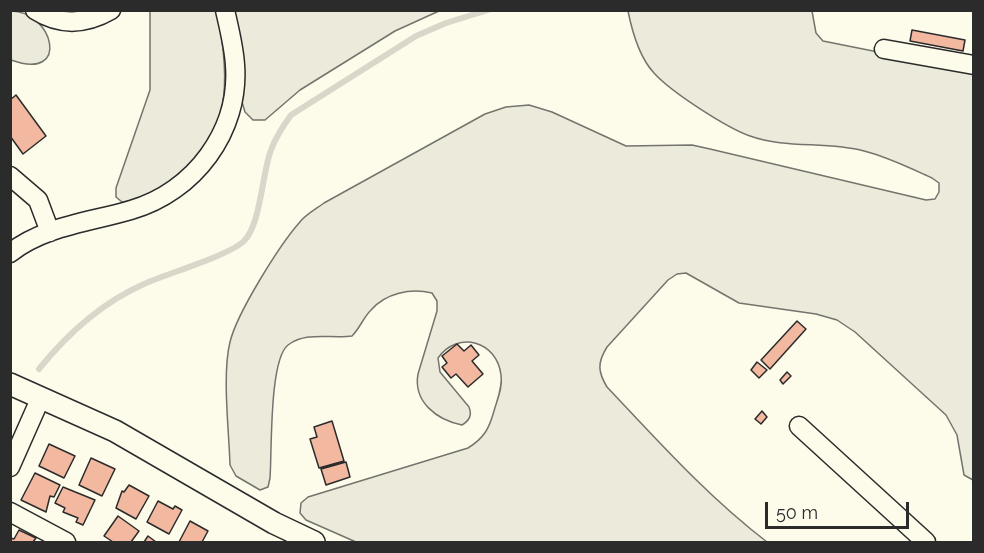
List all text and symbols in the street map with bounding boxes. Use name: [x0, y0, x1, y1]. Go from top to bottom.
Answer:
scale bar: [768, 490, 912, 528]
text: 50 m: [776, 502, 818, 523]

